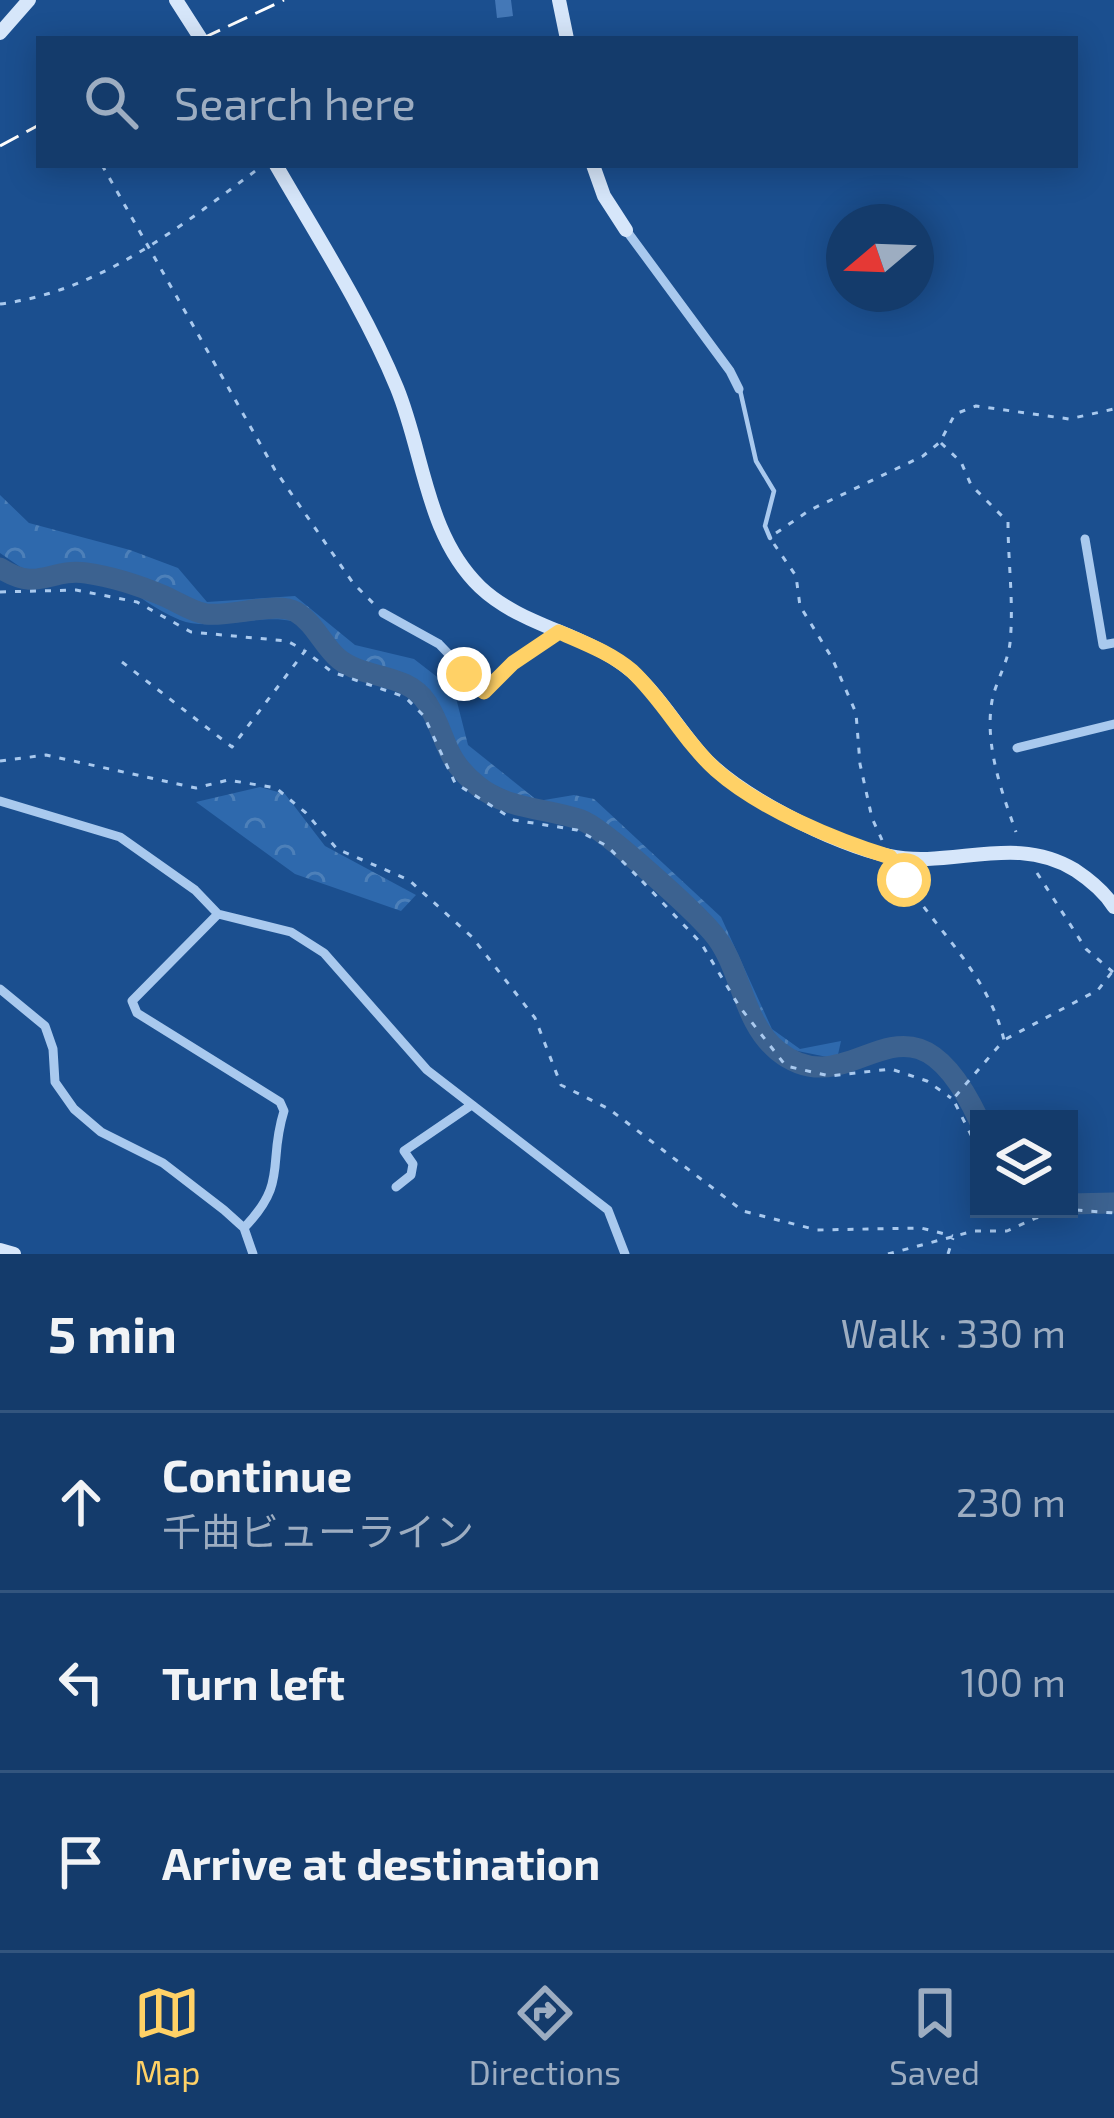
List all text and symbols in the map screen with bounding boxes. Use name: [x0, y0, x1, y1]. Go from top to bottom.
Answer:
search box: [36, 36, 1078, 168]
icon: search: [78, 69, 144, 135]
text: Search here: [174, 75, 416, 129]
north arrow: [826, 204, 934, 312]
route end: [437, 647, 491, 701]
route start: [877, 853, 931, 907]
map controls: [970, 1110, 1078, 1218]
button: layers: [970, 1110, 1078, 1218]
text: 5 min: [48, 1302, 177, 1363]
text: Walk · 330 m: [841, 1309, 1066, 1356]
text: Continue: [162, 1447, 352, 1501]
icon: ahead: [48, 1469, 114, 1535]
text: 230 m: [956, 1478, 1066, 1525]
text: 千曲ビューライン: [162, 1507, 474, 1554]
icon: left: [48, 1649, 114, 1715]
text: Turn left: [162, 1655, 345, 1709]
text: 100 m: [961, 1658, 1066, 1705]
icon: arrive: [48, 1829, 114, 1895]
text: Arrive at destination: [162, 1835, 600, 1889]
tab: Map: [134, 1980, 200, 2092]
tab: Directions: [469, 1980, 621, 2092]
tab: Saved: [889, 1980, 980, 2092]

